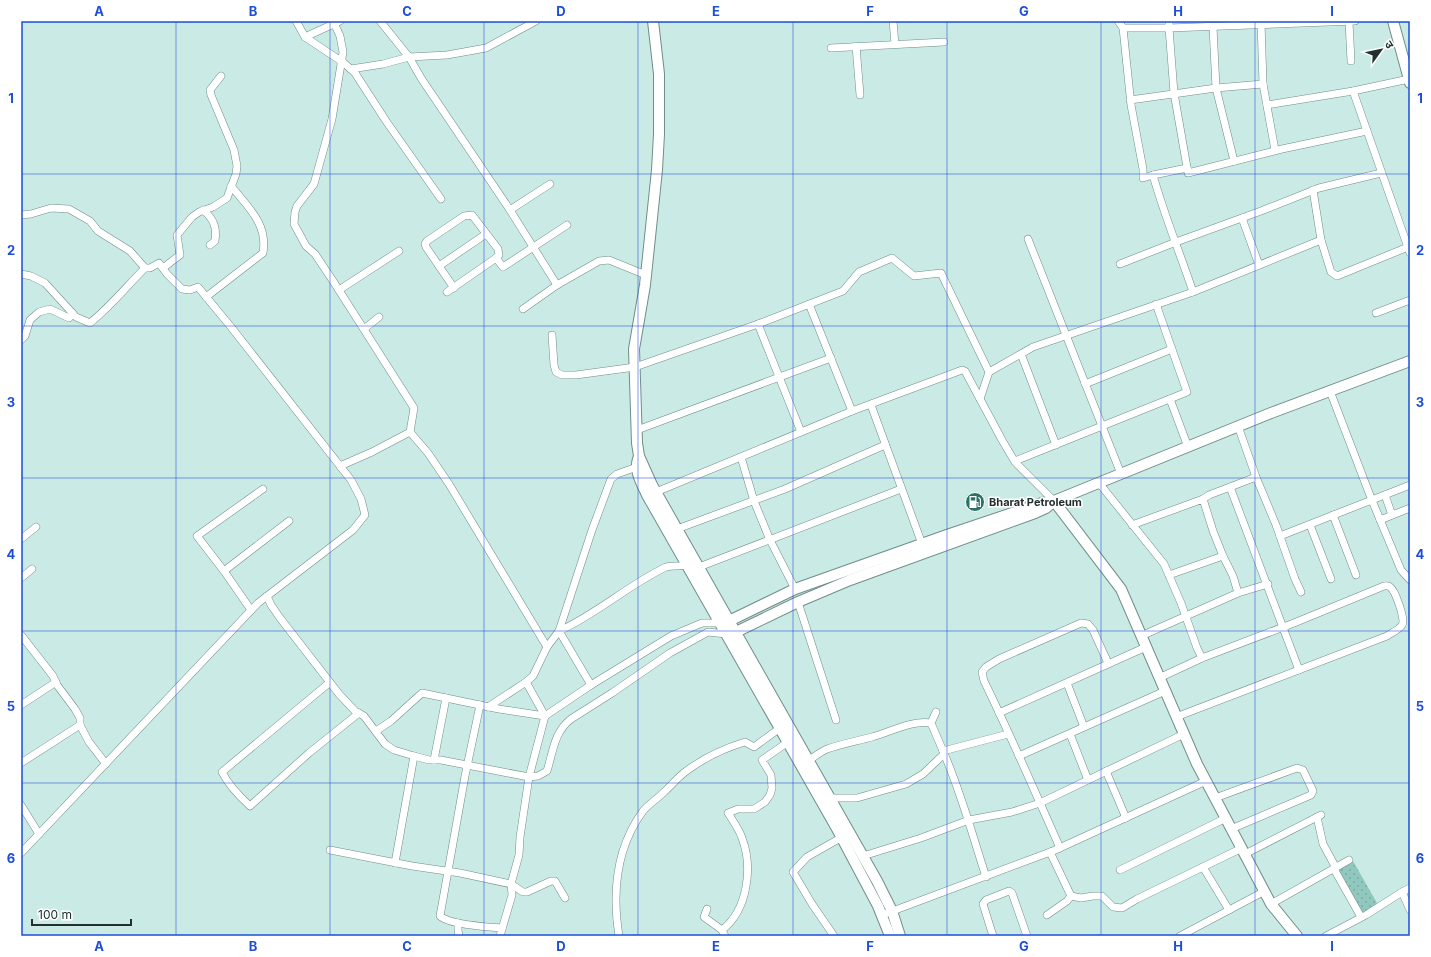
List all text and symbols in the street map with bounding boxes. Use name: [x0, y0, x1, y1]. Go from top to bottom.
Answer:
text: A: [94, 3, 104, 19]
text: B: [249, 3, 258, 19]
text: C: [402, 3, 412, 19]
text: D: [556, 3, 566, 19]
text: E: [712, 3, 720, 19]
text: F: [866, 3, 874, 19]
text: G: [1019, 3, 1029, 19]
text: H: [1173, 3, 1183, 19]
text: I: [1330, 3, 1334, 19]
north arrow: [1361, 30, 1401, 70]
text: उ: [1382, 38, 1397, 52]
text: 1: [8, 90, 14, 106]
text: 1: [1417, 90, 1423, 106]
text: 2: [7, 242, 15, 258]
text: 2: [1416, 242, 1424, 258]
text: 3: [7, 394, 15, 410]
text: 3: [1416, 394, 1424, 410]
fuel station icon: Bharat Petroleum: [964, 491, 986, 513]
place label: Bharat Petroleum: [989, 495, 1082, 509]
text: 4: [7, 546, 16, 562]
text: 4: [1416, 546, 1425, 562]
text: 5: [7, 698, 15, 714]
text: 5: [1416, 698, 1424, 714]
text: 6: [7, 850, 15, 866]
text: 6: [1416, 850, 1424, 866]
scale bar: [32, 901, 131, 927]
text: 100 m: [38, 907, 72, 922]
text: A: [94, 938, 104, 954]
text: B: [249, 938, 258, 954]
text: C: [402, 938, 412, 954]
text: D: [556, 938, 566, 954]
text: E: [712, 938, 720, 954]
text: F: [866, 938, 874, 954]
text: G: [1019, 938, 1029, 954]
text: H: [1173, 938, 1183, 954]
text: I: [1330, 938, 1334, 954]

